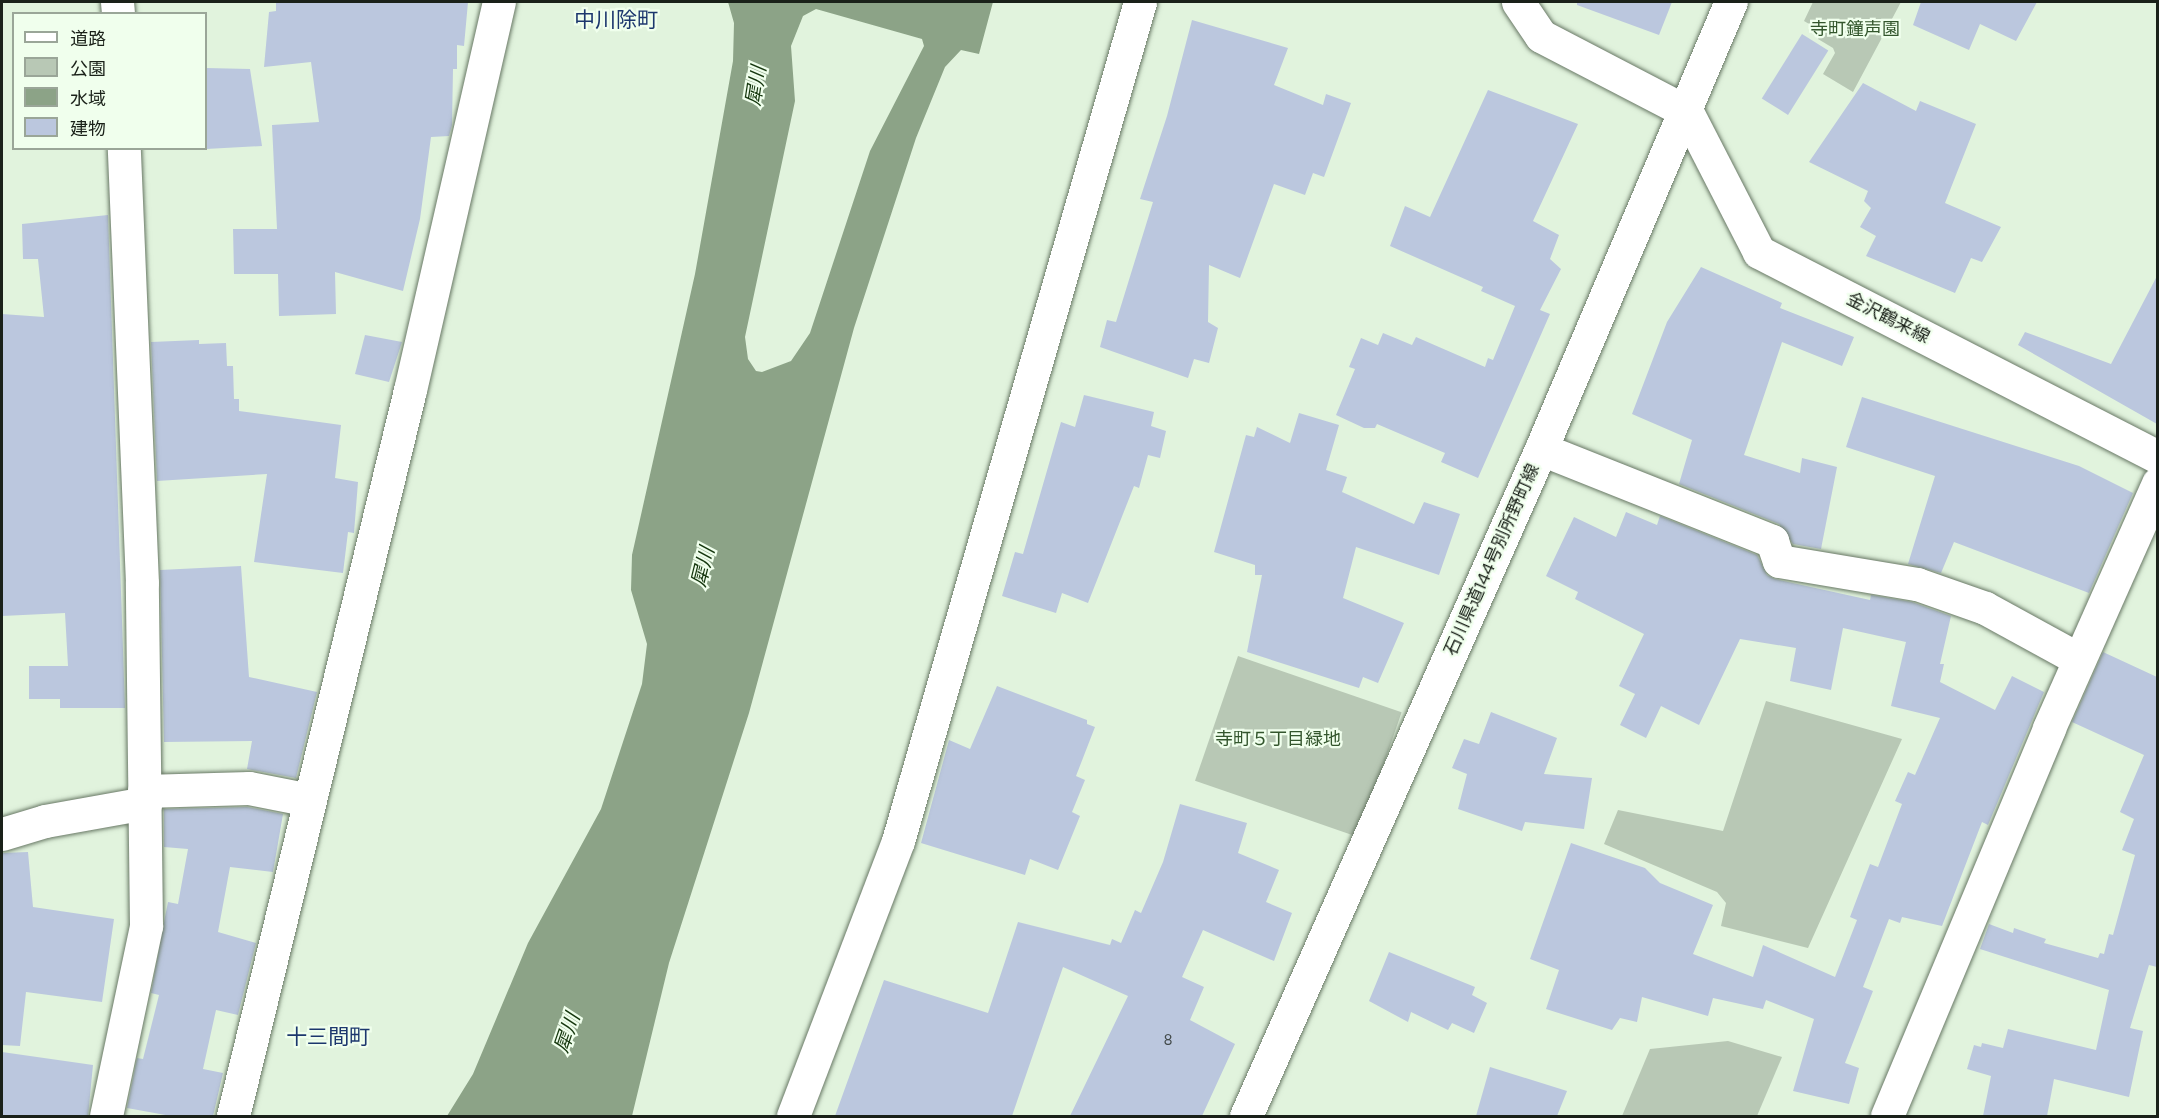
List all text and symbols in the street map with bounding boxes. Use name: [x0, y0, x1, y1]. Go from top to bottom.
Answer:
district label: 中川除町: [574, 7, 658, 33]
legend: [12, 12, 207, 150]
park label: 寺町鐘声園: [1810, 18, 1900, 40]
text: 道路: [70, 27, 106, 51]
text: 公園: [70, 57, 106, 81]
water label: 犀川: [741, 64, 771, 108]
text: 水域: [70, 87, 106, 111]
text: 建物: [70, 117, 106, 141]
street label: 金沢鶴来線: [1843, 288, 1933, 348]
street label: 石川県道144号別所野町線: [1440, 461, 1544, 659]
water label: 犀川: [687, 545, 719, 589]
park label: 寺町５丁目緑地: [1215, 728, 1341, 750]
water label: 犀川: [549, 1010, 585, 1056]
district label: 十三間町: [286, 1024, 370, 1050]
house number: 8: [1163, 1032, 1173, 1050]

